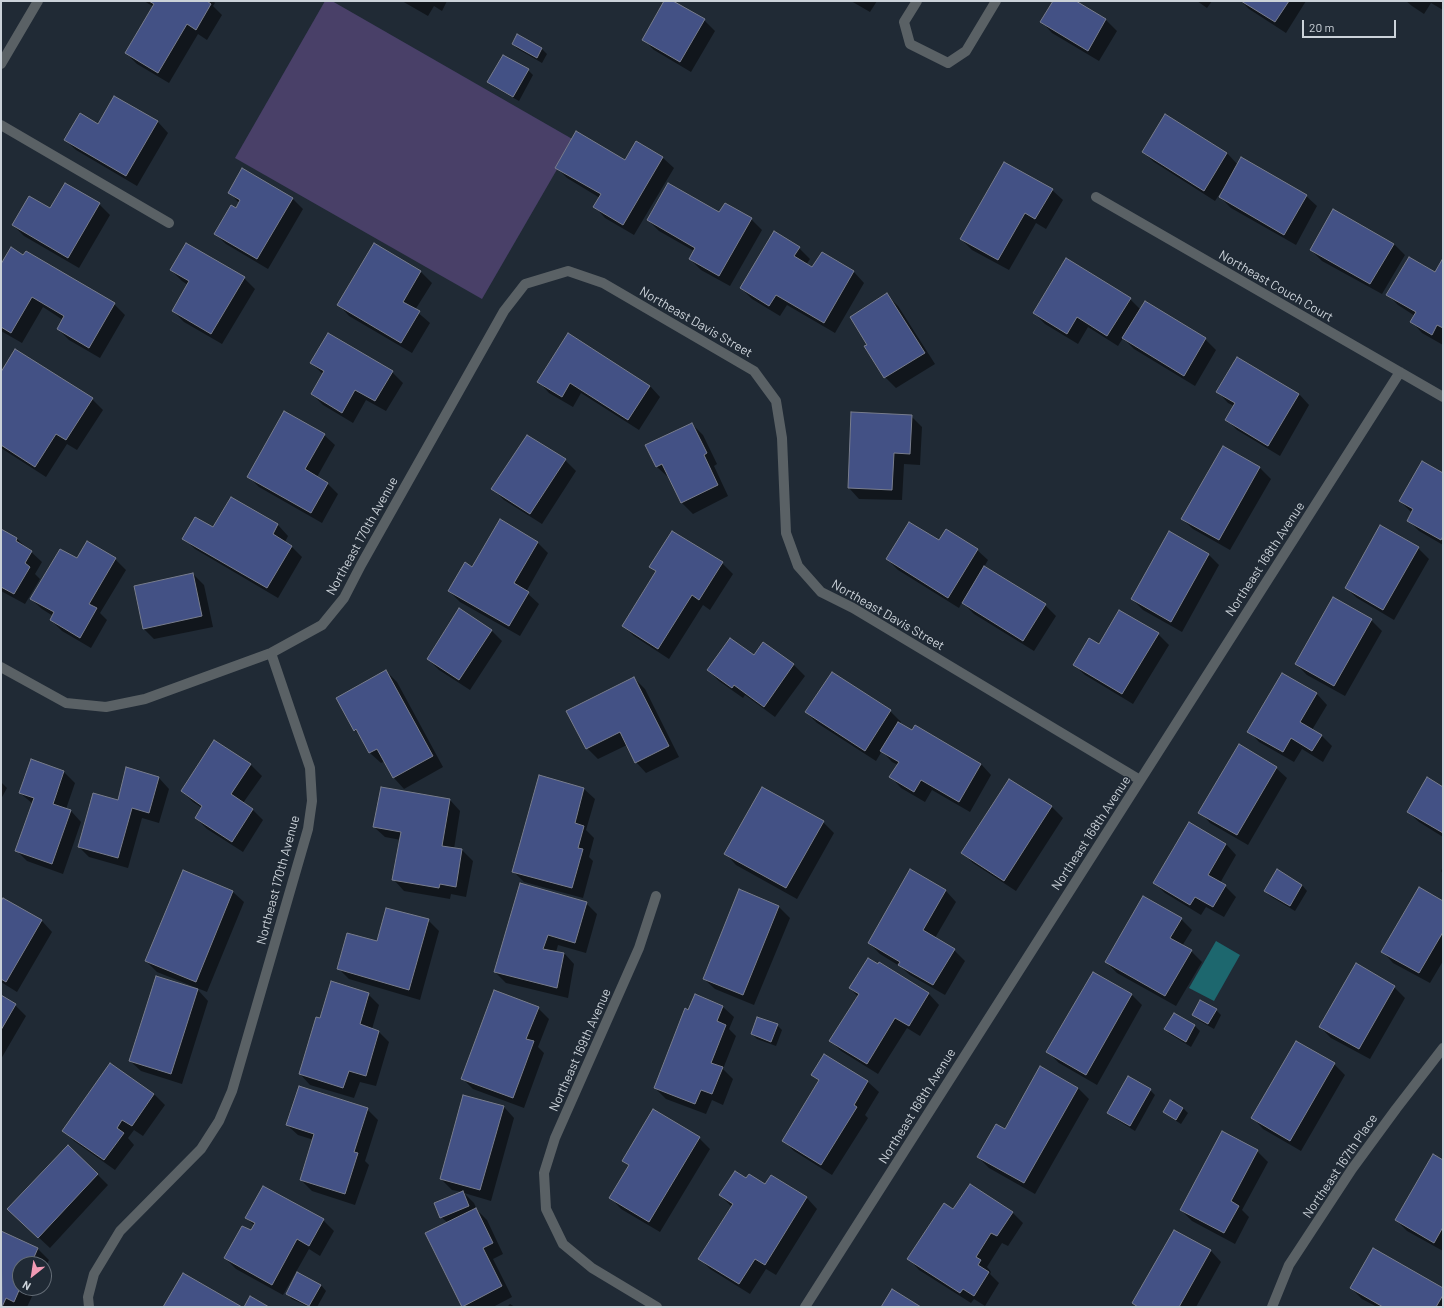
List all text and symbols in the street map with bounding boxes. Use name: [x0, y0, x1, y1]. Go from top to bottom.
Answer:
scale bar: [1304, 12, 1398, 38]
text: 20 m: [1309, 20, 1335, 34]
street label: Northeast Couch Court: [1216, 247, 1336, 325]
street label: Northeast Davis Street: [637, 283, 755, 361]
street label: Northeast 170th Avenue: [323, 474, 401, 598]
street label: Northeast 168th Avenue: [1222, 499, 1308, 619]
street label: Northeast Davis Street: [829, 576, 947, 654]
street label: Northeast 168th Avenue: [1048, 773, 1134, 893]
street label: Northeast 170th Avenue: [253, 814, 303, 946]
street label: Northeast 169th Avenue: [546, 986, 614, 1114]
street label: Northeast 168th Avenue: [875, 1045, 959, 1167]
street label: Northeast 167th Place: [1299, 1111, 1381, 1221]
north arrow: [12, 1256, 52, 1296]
text: N: [20, 1279, 33, 1293]

